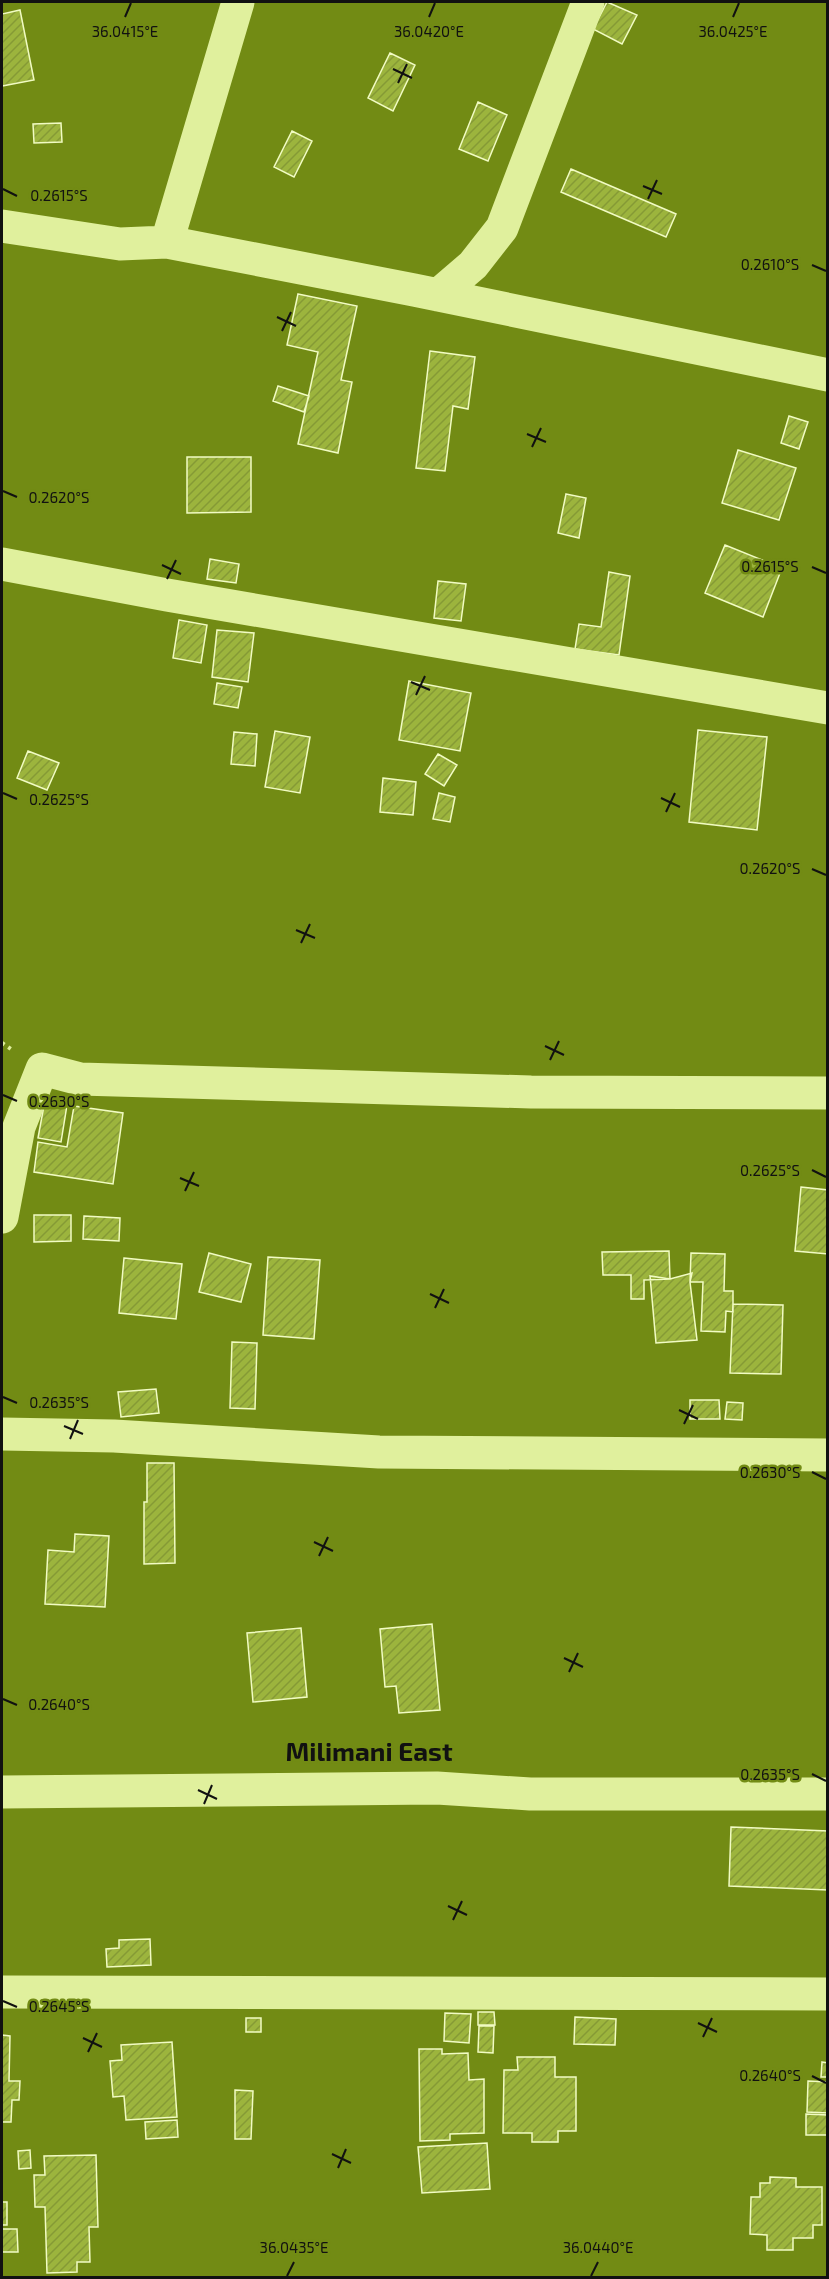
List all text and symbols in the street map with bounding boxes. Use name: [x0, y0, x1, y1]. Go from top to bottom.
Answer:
text: 36.0415°E: [92, 22, 158, 40]
text: 36.0420°E: [394, 22, 464, 40]
text: 36.0425°E: [699, 22, 767, 40]
text: 0.2615°S: [30, 186, 88, 204]
text: 0.2610°S: [741, 255, 799, 273]
text: 0.2620°S: [29, 488, 89, 506]
text: 0.2615°S: [741, 557, 799, 575]
text: 0.2625°S: [29, 790, 89, 808]
text: 0.2620°S: [740, 859, 800, 877]
text: 0.2630°S: [29, 1092, 89, 1110]
text: 0.2625°S: [740, 1161, 800, 1179]
text: 0.2635°S: [29, 1393, 89, 1411]
text: 0.2630°S: [740, 1463, 800, 1481]
text: 0.2640°S: [28, 1695, 90, 1713]
district label: Milimani East: [285, 1735, 453, 1766]
text: 0.2635°S: [740, 1765, 800, 1783]
text: 0.2645°S: [29, 1997, 89, 2015]
text: 0.2640°S: [739, 2066, 801, 2084]
text: 36.0435°E: [260, 2238, 328, 2256]
text: 36.0440°E: [563, 2238, 633, 2256]

